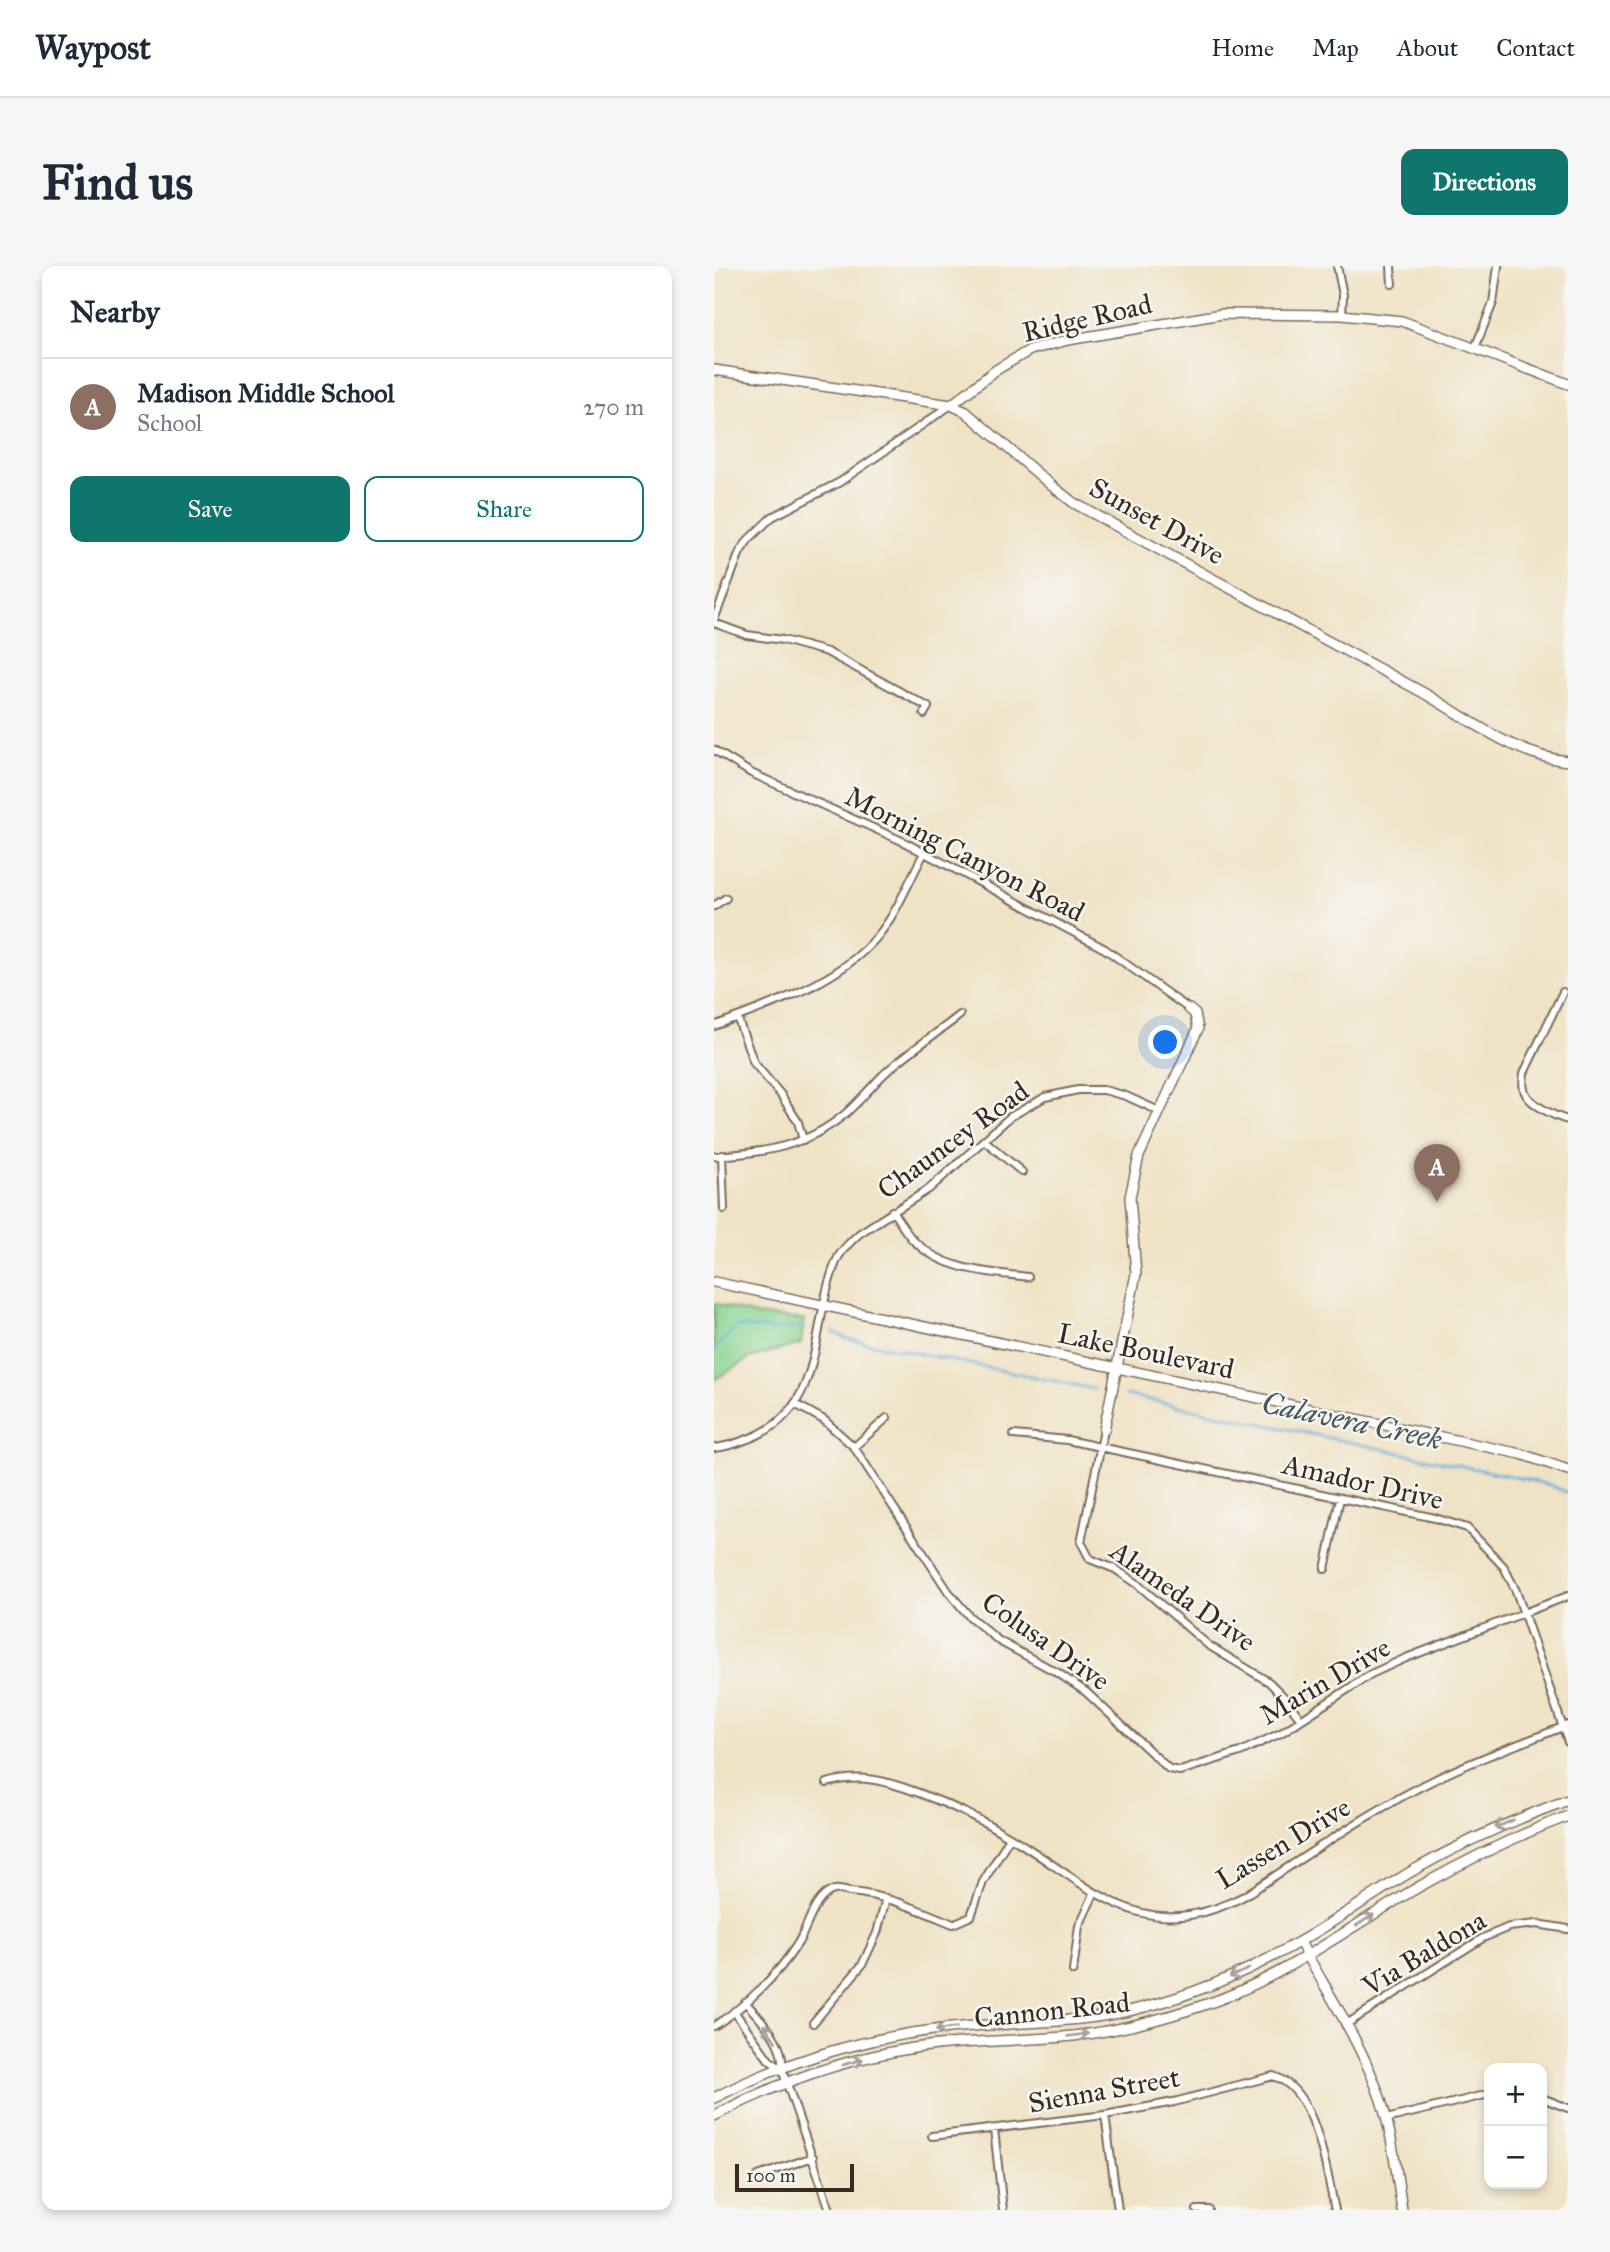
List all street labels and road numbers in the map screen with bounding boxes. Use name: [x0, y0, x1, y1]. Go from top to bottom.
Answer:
street label: Ridge Road: [1019, 286, 1155, 350]
street label: Sunset Drive: [1083, 470, 1231, 572]
street label: Morning Canyon Road: [839, 778, 1091, 930]
street label: Chauncey Road: [870, 1073, 1036, 1207]
street label: Lake Boulevard: [1055, 1315, 1237, 1387]
street label: Amador Drive: [1278, 1446, 1447, 1517]
street label: Alameda Drive: [1103, 1532, 1263, 1659]
street label: Colusa Drive: [975, 1584, 1117, 1698]
street label: Marin Drive: [1254, 1630, 1396, 1732]
street label: Lassen Drive: [1209, 1789, 1357, 1897]
street label: Via Baldona: [1355, 1902, 1492, 2004]
street label: Cannon Road: [972, 1984, 1132, 2036]
street label: Sienna Street: [1026, 2059, 1182, 2121]

